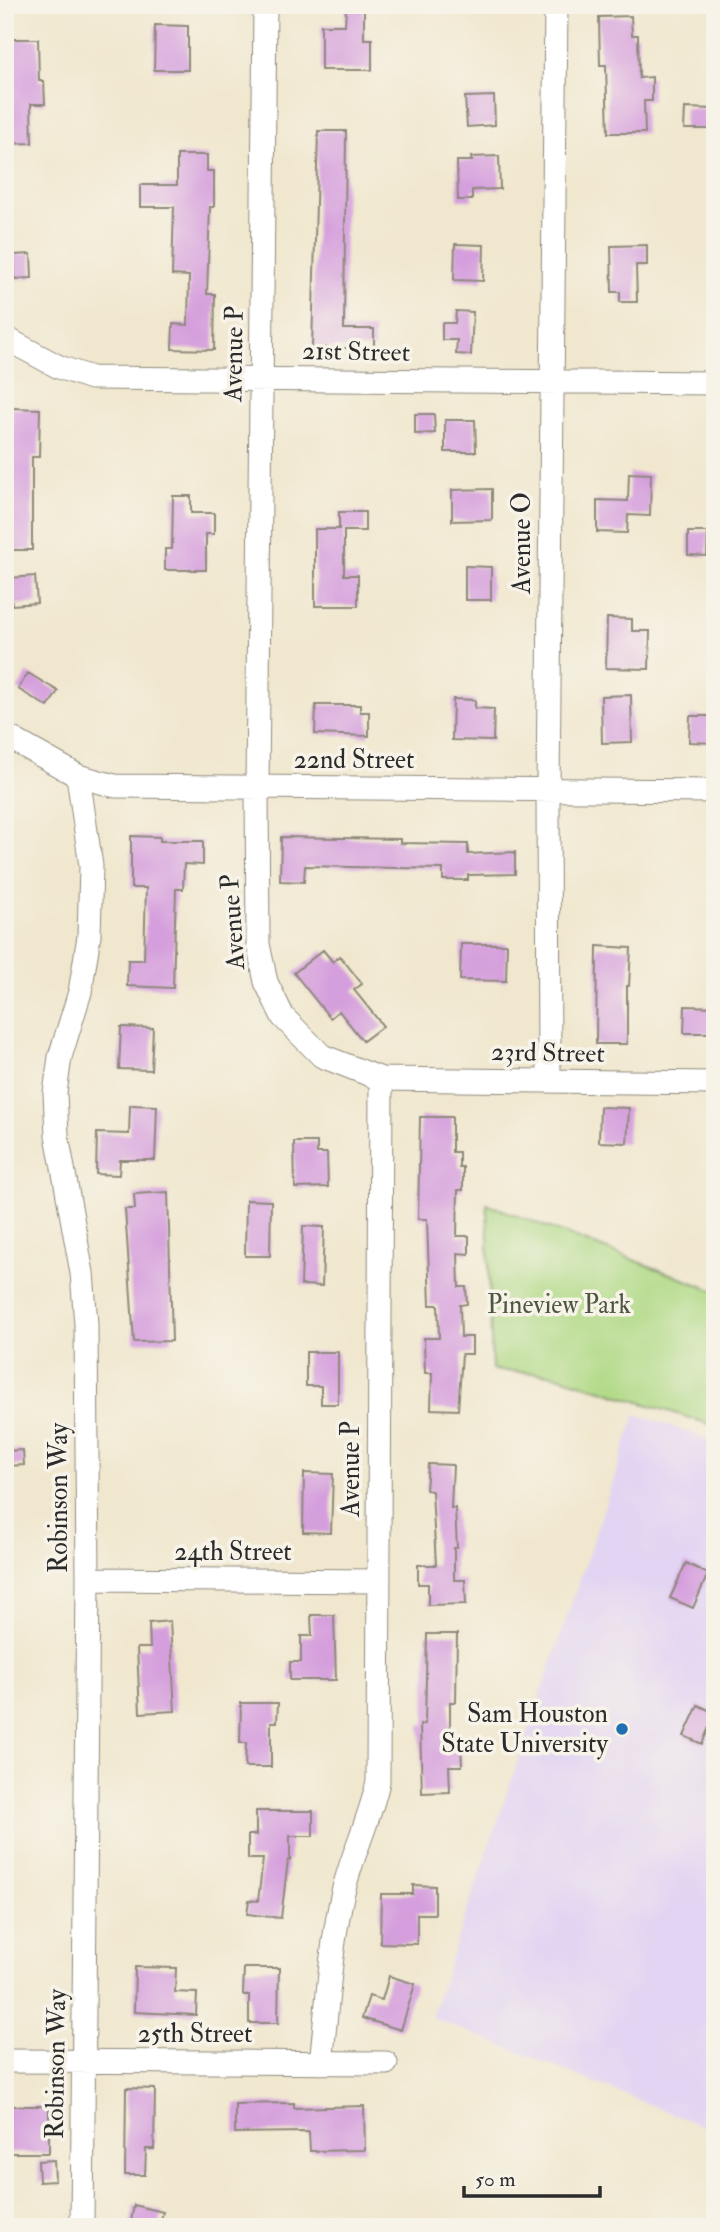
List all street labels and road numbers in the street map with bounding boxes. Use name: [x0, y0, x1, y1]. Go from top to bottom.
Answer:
street label: Avenue P: [217, 306, 251, 403]
street label: 21st Street: [302, 335, 410, 369]
street label: Avenue O: [506, 492, 538, 595]
street label: 22nd Street: [294, 744, 414, 776]
street label: Avenue P: [214, 873, 252, 972]
street label: 23rd Street: [491, 1036, 605, 1070]
street label: Avenue P: [335, 1421, 367, 1518]
street label: Robinson Way: [43, 1422, 75, 1573]
street label: 24th Street: [174, 1536, 292, 1568]
street label: Robinson Way: [39, 1988, 73, 2139]
street label: 25th Street: [138, 2018, 252, 2050]

